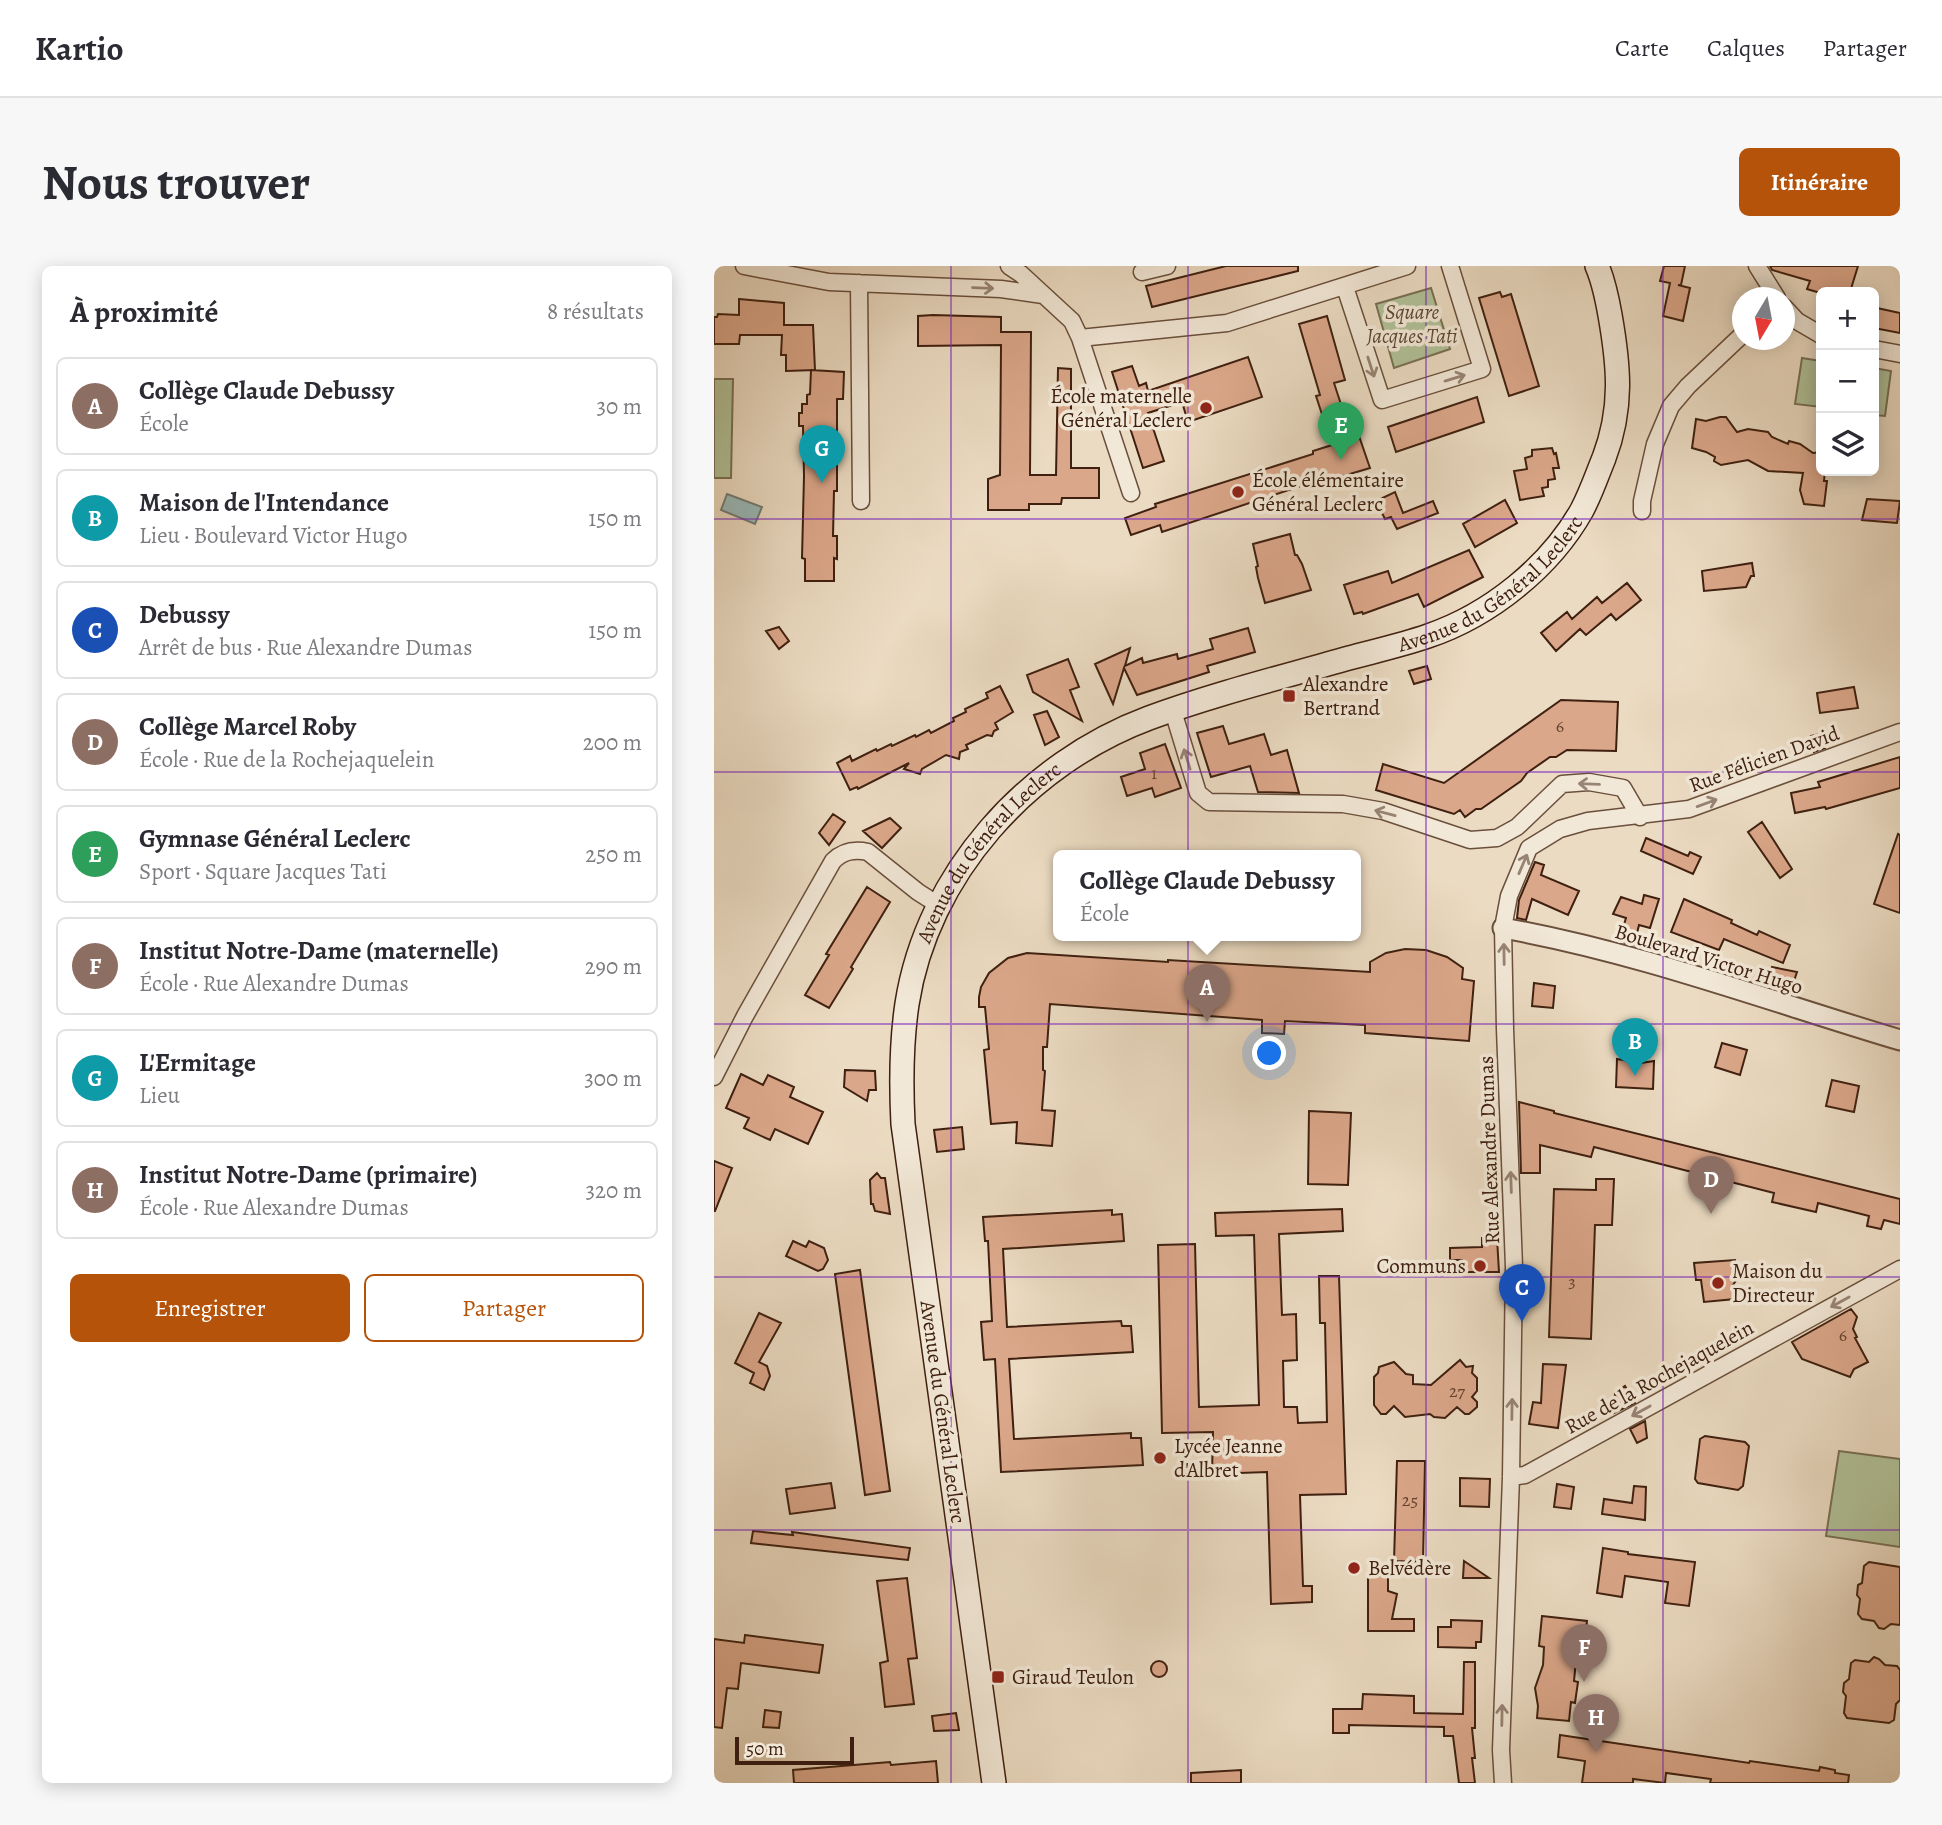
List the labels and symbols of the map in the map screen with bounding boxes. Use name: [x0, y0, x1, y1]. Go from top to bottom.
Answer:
one-way arrow: [971, 282, 993, 295]
north arrow: [1732, 287, 1795, 350]
park label: Square Jacques Tati: [1366, 298, 1458, 350]
one-way arrow: [1365, 356, 1378, 378]
one-way arrow: [1444, 370, 1466, 383]
place label: École maternelle Général Leclerc: [1050, 382, 1192, 434]
marker: École maternelle Général Leclerc: [1198, 400, 1214, 416]
pin: E: [1318, 402, 1364, 460]
pin: G: [799, 425, 845, 483]
place label: École élémentaire Général Leclerc: [1252, 466, 1404, 518]
marker: École élémentaire Général Leclerc: [1230, 484, 1246, 500]
street label: Avenue du Général Leclerc: [1394, 510, 1589, 659]
place label: Alexandre Bertrand: [1302, 670, 1388, 722]
marker: Alexandre Bertrand: [1281, 688, 1297, 704]
house number: 6: [1556, 714, 1564, 738]
street label: Rue Félicien David: [1685, 719, 1844, 799]
one-way arrow: [1180, 748, 1193, 770]
street label: Avenue du Général Leclerc: [910, 755, 1067, 948]
house number: 1: [1151, 761, 1157, 785]
one-way arrow: [1578, 777, 1601, 790]
one-way arrow: [1696, 796, 1718, 808]
one-way arrow: [1374, 806, 1397, 819]
one-way arrow: [1517, 853, 1530, 875]
street label: Boulevard Victor Hugo: [1612, 917, 1806, 1001]
one-way arrow: [1497, 943, 1511, 966]
pin: A: [1184, 964, 1230, 1022]
pin: B: [1612, 1018, 1658, 1076]
your location: [1252, 1036, 1286, 1070]
street label: Rue Alexandre Dumas: [1472, 1055, 1506, 1245]
pin: D: [1688, 1156, 1734, 1214]
one-way arrow: [1505, 1170, 1518, 1193]
place label: Communs: [1377, 1252, 1466, 1280]
place label: Maison du Directeur: [1732, 1257, 1823, 1309]
marker: Communs: [1472, 1258, 1488, 1274]
pin: C: [1499, 1264, 1545, 1322]
house number: 3: [1568, 1269, 1576, 1293]
marker: Maison du Directeur: [1710, 1275, 1726, 1291]
one-way arrow: [1830, 1296, 1851, 1309]
street label: Avenue du Général Leclerc: [913, 1298, 973, 1525]
street label: Rue de la Rochejaquelein: [1560, 1313, 1758, 1441]
house number: 6: [1839, 1323, 1847, 1347]
house number: 27: [1449, 1379, 1465, 1403]
one-way arrow: [1505, 1398, 1519, 1421]
one-way arrow: [1631, 1405, 1652, 1418]
place label: Lycée Jeanne d'Albret: [1174, 1432, 1283, 1484]
marker: Lycée Jeanne d'Albret: [1152, 1450, 1168, 1466]
house number: 25: [1402, 1488, 1418, 1512]
place label: Belvédère: [1368, 1554, 1451, 1582]
marker: Belvédère: [1346, 1560, 1362, 1576]
pin: F: [1561, 1624, 1607, 1682]
place label: Giraud Teulon: [1012, 1663, 1134, 1691]
marker: Giraud Teulon: [990, 1669, 1006, 1685]
pin: H: [1573, 1694, 1619, 1752]
one-way arrow: [1495, 1704, 1509, 1727]
scale bar: [735, 1734, 854, 1766]

